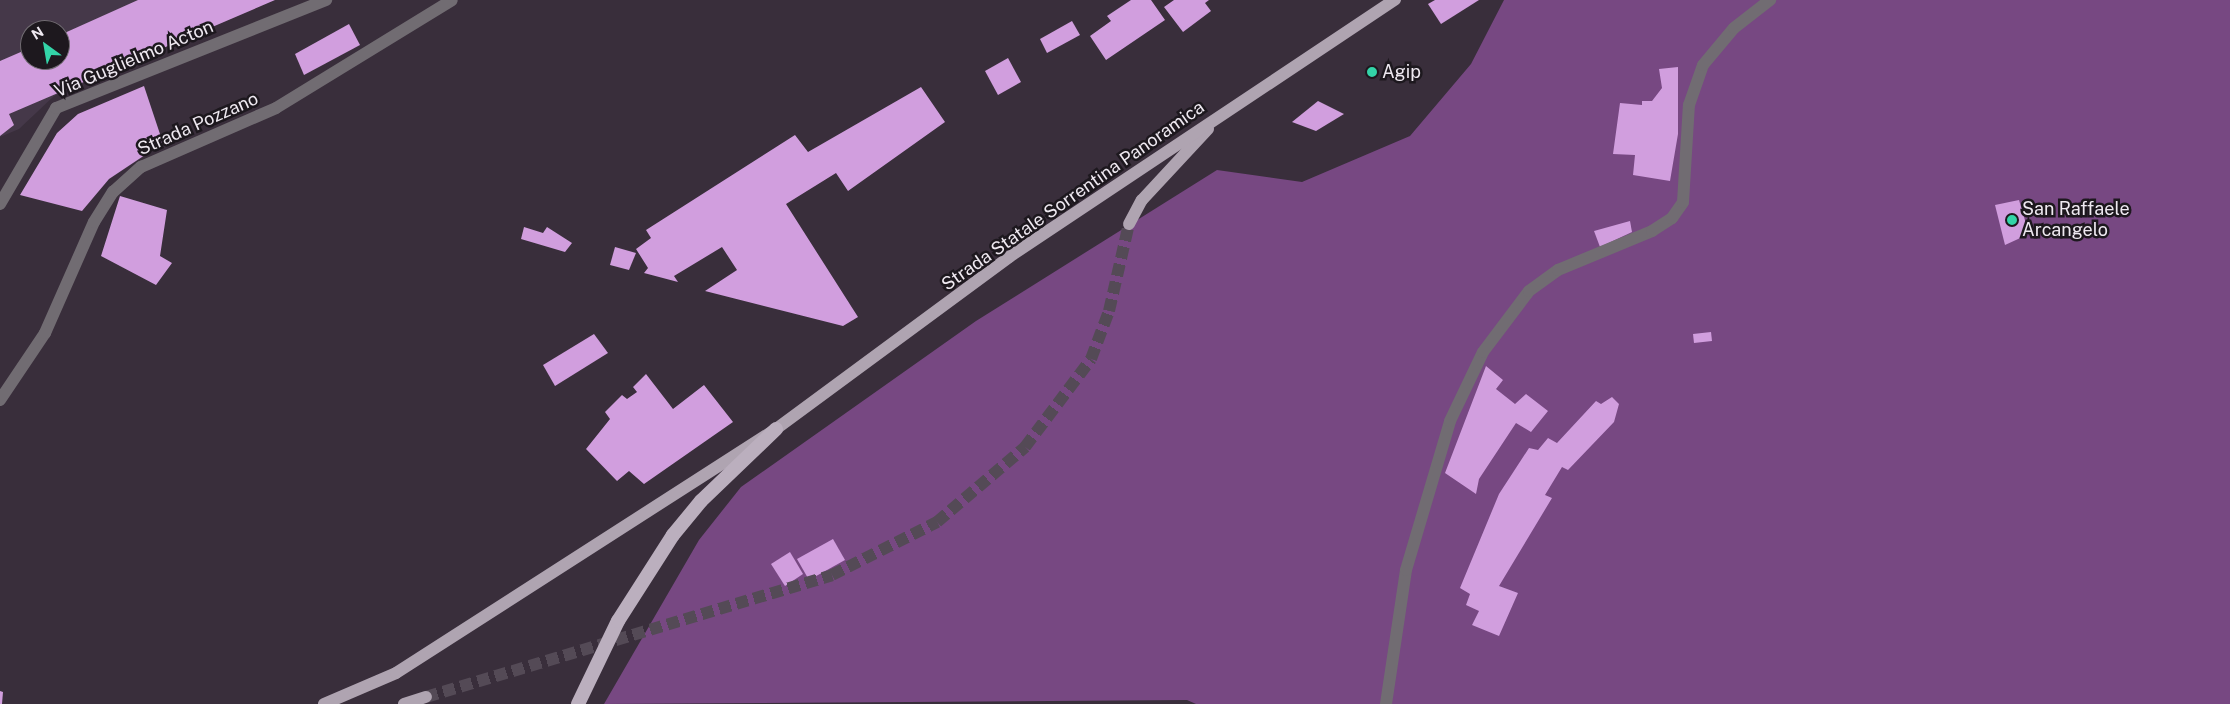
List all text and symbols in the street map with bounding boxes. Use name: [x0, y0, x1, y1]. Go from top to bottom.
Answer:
street label: Via Guglielmo Acton: [51, 16, 217, 102]
north arrow: [20, 20, 70, 70]
text: N: [29, 23, 46, 43]
place label: Agip: [1382, 61, 1421, 83]
marker: Agip: [1366, 66, 1378, 78]
street label: Strada Pozzano: [134, 88, 262, 160]
street label: Strada Statale Sorrentina Panoramica: [937, 97, 1209, 295]
place label: San Raffaele Arcangelo: [2022, 199, 2130, 242]
marker: San Raffaele Arcangelo: [2006, 214, 2018, 226]

